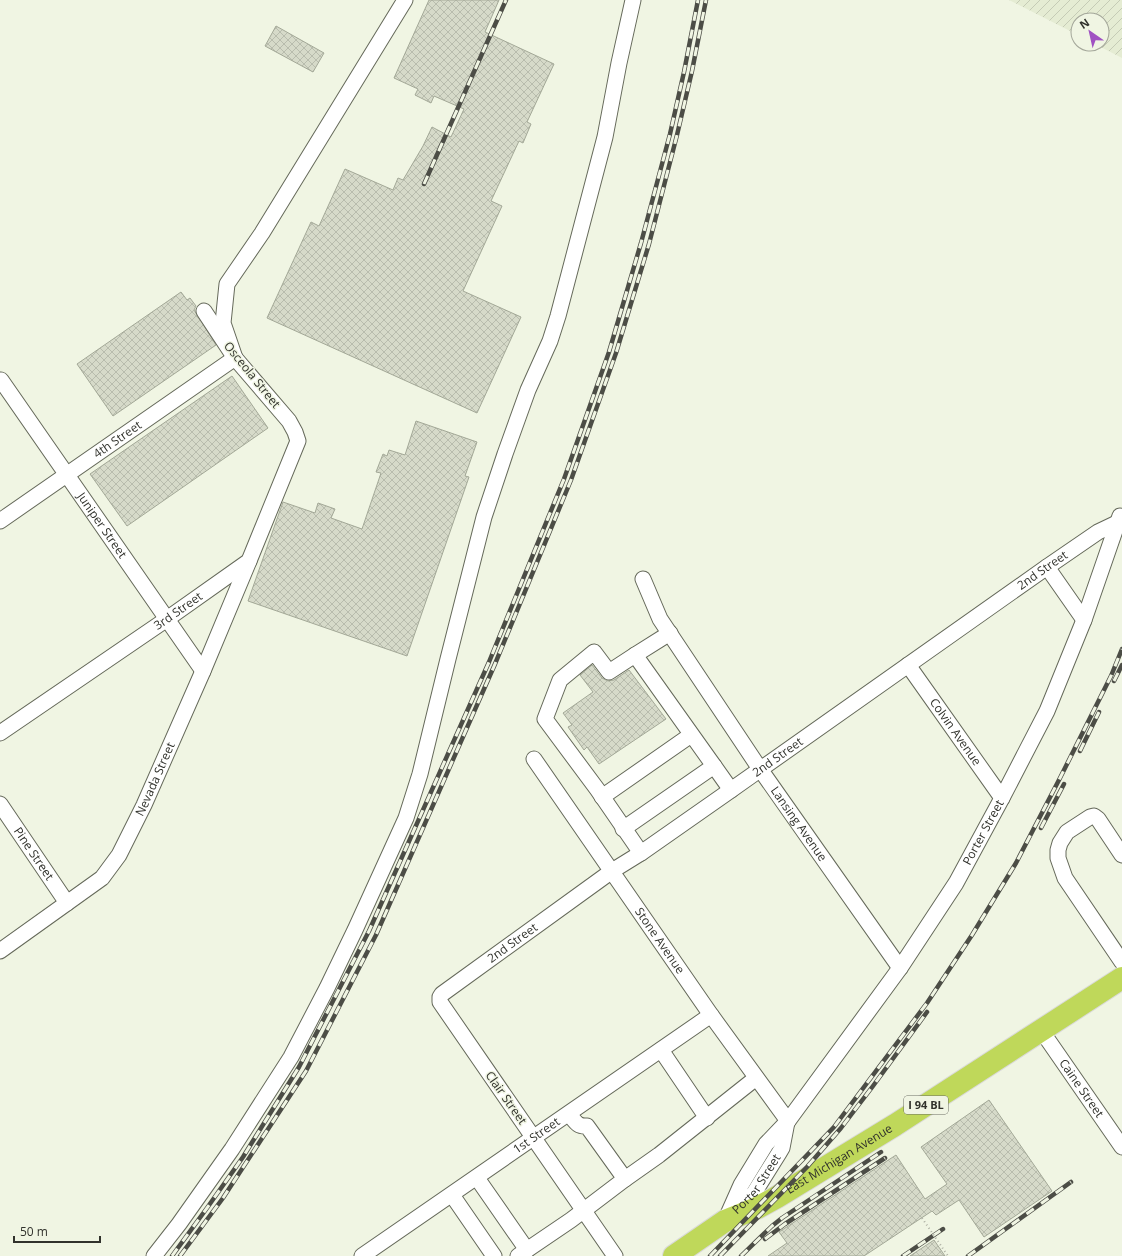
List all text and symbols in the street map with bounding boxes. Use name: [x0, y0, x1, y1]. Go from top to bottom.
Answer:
north arrow: [1070, 12, 1110, 52]
text: N: [1076, 15, 1092, 32]
street label: Osceola Street: [220, 338, 285, 412]
street label: 4th Street: [90, 416, 145, 462]
street label: Juniper Street: [73, 488, 131, 561]
street label: 2nd Street: [1013, 546, 1071, 594]
street label: 3rd Street: [150, 588, 206, 634]
street label: Colvin Avenue: [926, 694, 986, 769]
street label: 2nd Street: [749, 733, 806, 780]
street label: Nevada Street: [131, 739, 179, 819]
street label: Lansing Avenue: [767, 783, 831, 865]
street label: Porter Street: [958, 797, 1007, 868]
street label: Pine Street: [10, 823, 58, 883]
street label: Stone Avenue: [631, 904, 689, 977]
street label: 2nd Street: [484, 919, 541, 967]
street label: Caine Street: [1055, 1055, 1108, 1121]
street label: Clair Street: [482, 1068, 531, 1128]
road number: I 94 BL: [904, 1096, 948, 1114]
street label: 1st Street: [509, 1113, 563, 1157]
street label: East Michigan Avenue: [782, 1120, 896, 1198]
street label: Porter Street: [728, 1150, 784, 1218]
scale bar: [14, 1218, 100, 1244]
text: 50 m: [20, 1223, 48, 1240]

